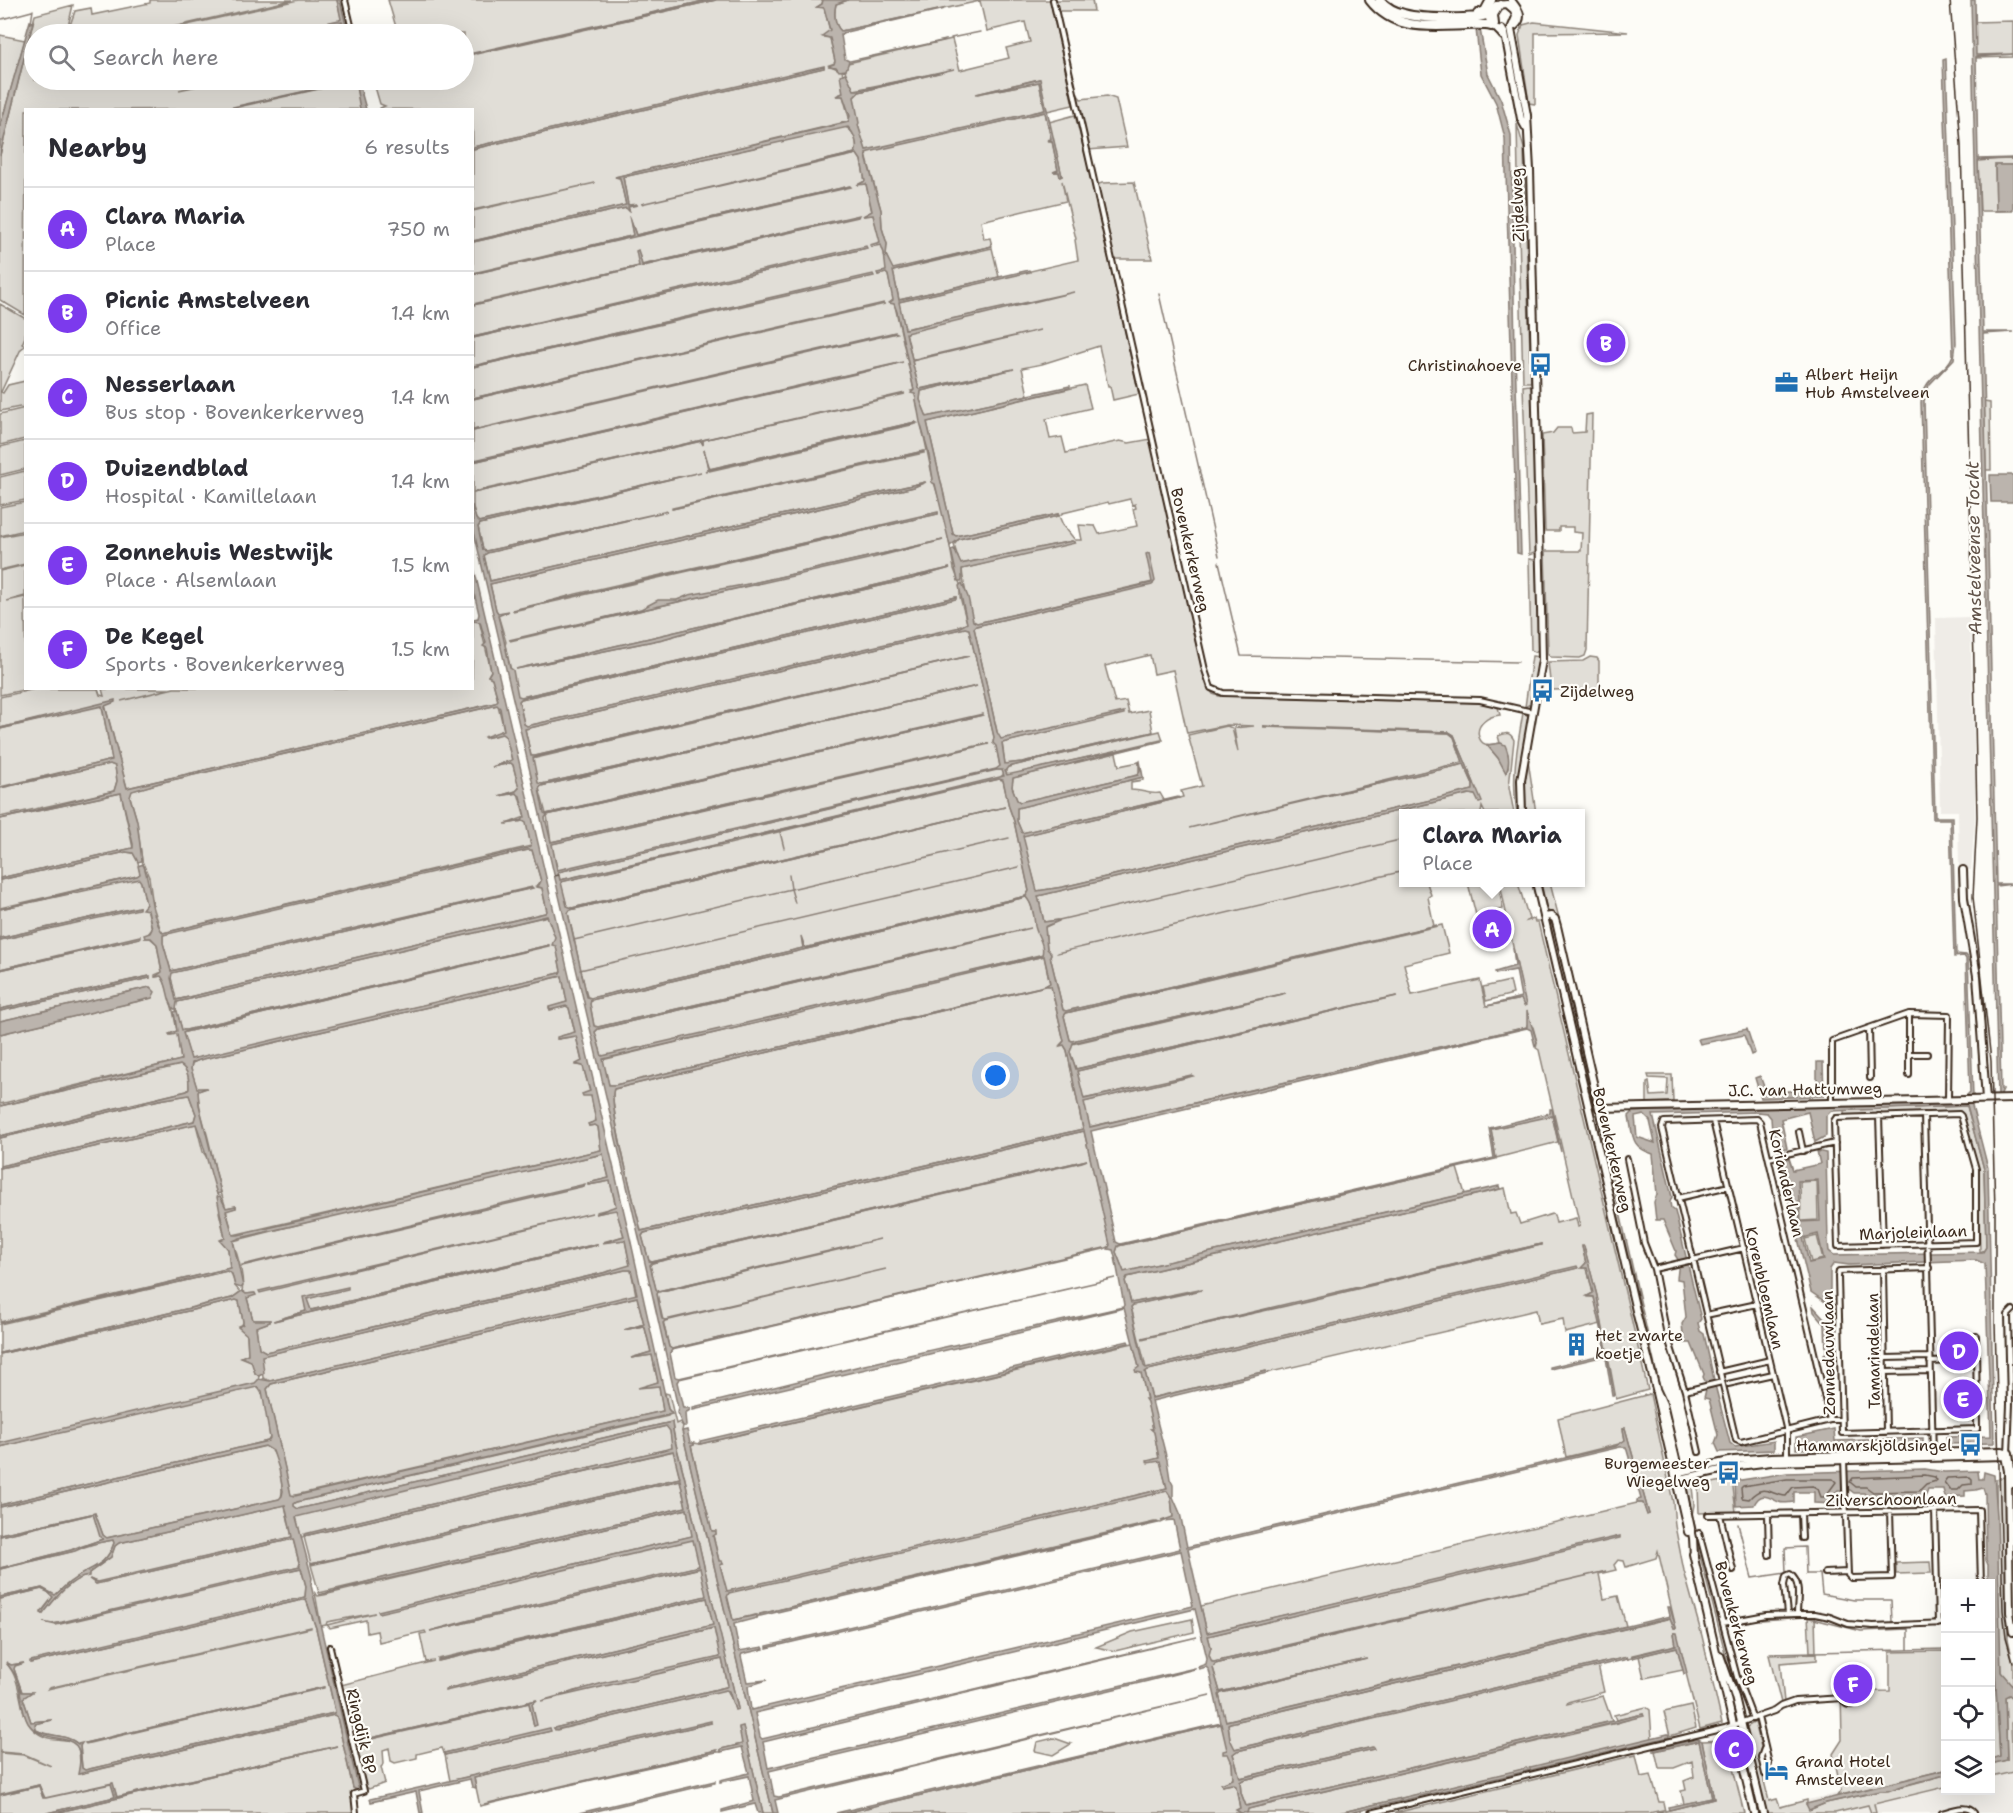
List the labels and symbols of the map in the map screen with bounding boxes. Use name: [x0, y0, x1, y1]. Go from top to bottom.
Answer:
street label: Zijdelweg: [1506, 167, 1529, 242]
pin: B: [1586, 320, 1626, 366]
bus stop icon: Christinahoeve: [1527, 352, 1553, 378]
place label: Christinahoeve: [1408, 355, 1522, 376]
place label: Albert Heijn Hub Amstelveen: [1805, 364, 1930, 403]
office icon: Albert Heijn Hub Amstelveen: [1774, 370, 1800, 396]
water label: Amstelveense Tocht: [1960, 461, 1988, 635]
street label: Bovenkerkerweg: [1166, 486, 1215, 615]
bus stop icon: Zijdelweg: [1529, 678, 1555, 704]
place label: Zijdelweg: [1560, 681, 1634, 702]
pin: A: [1472, 906, 1512, 952]
your location: [981, 1061, 1010, 1090]
street label: J.C. van Hattumweg: [1728, 1078, 1883, 1101]
street label: Bovenkerkerweg: [1588, 1086, 1637, 1215]
street label: Korianderlaan: [1764, 1127, 1809, 1239]
street label: Marjoleinlaan: [1859, 1220, 1968, 1245]
street label: Korenbloemlaan: [1740, 1225, 1789, 1352]
street label: Zonnedauwlaan: [1817, 1290, 1840, 1416]
street label: Tamarindelaan: [1862, 1293, 1885, 1409]
place label: Het zwarte koetje: [1595, 1325, 1683, 1364]
pin: D: [1940, 1328, 1978, 1374]
building icon: Het zwarte koetje: [1564, 1331, 1590, 1357]
pin: E: [1944, 1376, 1982, 1422]
bus stop icon: Hammarskjöldsingel: [1957, 1432, 1983, 1458]
place label: Hammarskjöldsingel: [1796, 1435, 1952, 1456]
place label: Burgemeester Wiegelweg: [1604, 1453, 1710, 1492]
bus stop icon: Burgemeester Wiegelweg: [1715, 1459, 1741, 1485]
street label: Zilverschoonlaan: [1825, 1488, 1957, 1511]
street label: Bovenkerkerweg: [1710, 1559, 1763, 1688]
pin: F: [1834, 1662, 1872, 1706]
street label: Ringdijk BP: [341, 1686, 382, 1776]
pin: C: [1714, 1726, 1754, 1772]
place label: Grand Hotel Amstelveen: [1795, 1751, 1891, 1790]
hotel icon: Grand Hotel Amstelveen: [1764, 1757, 1790, 1783]

